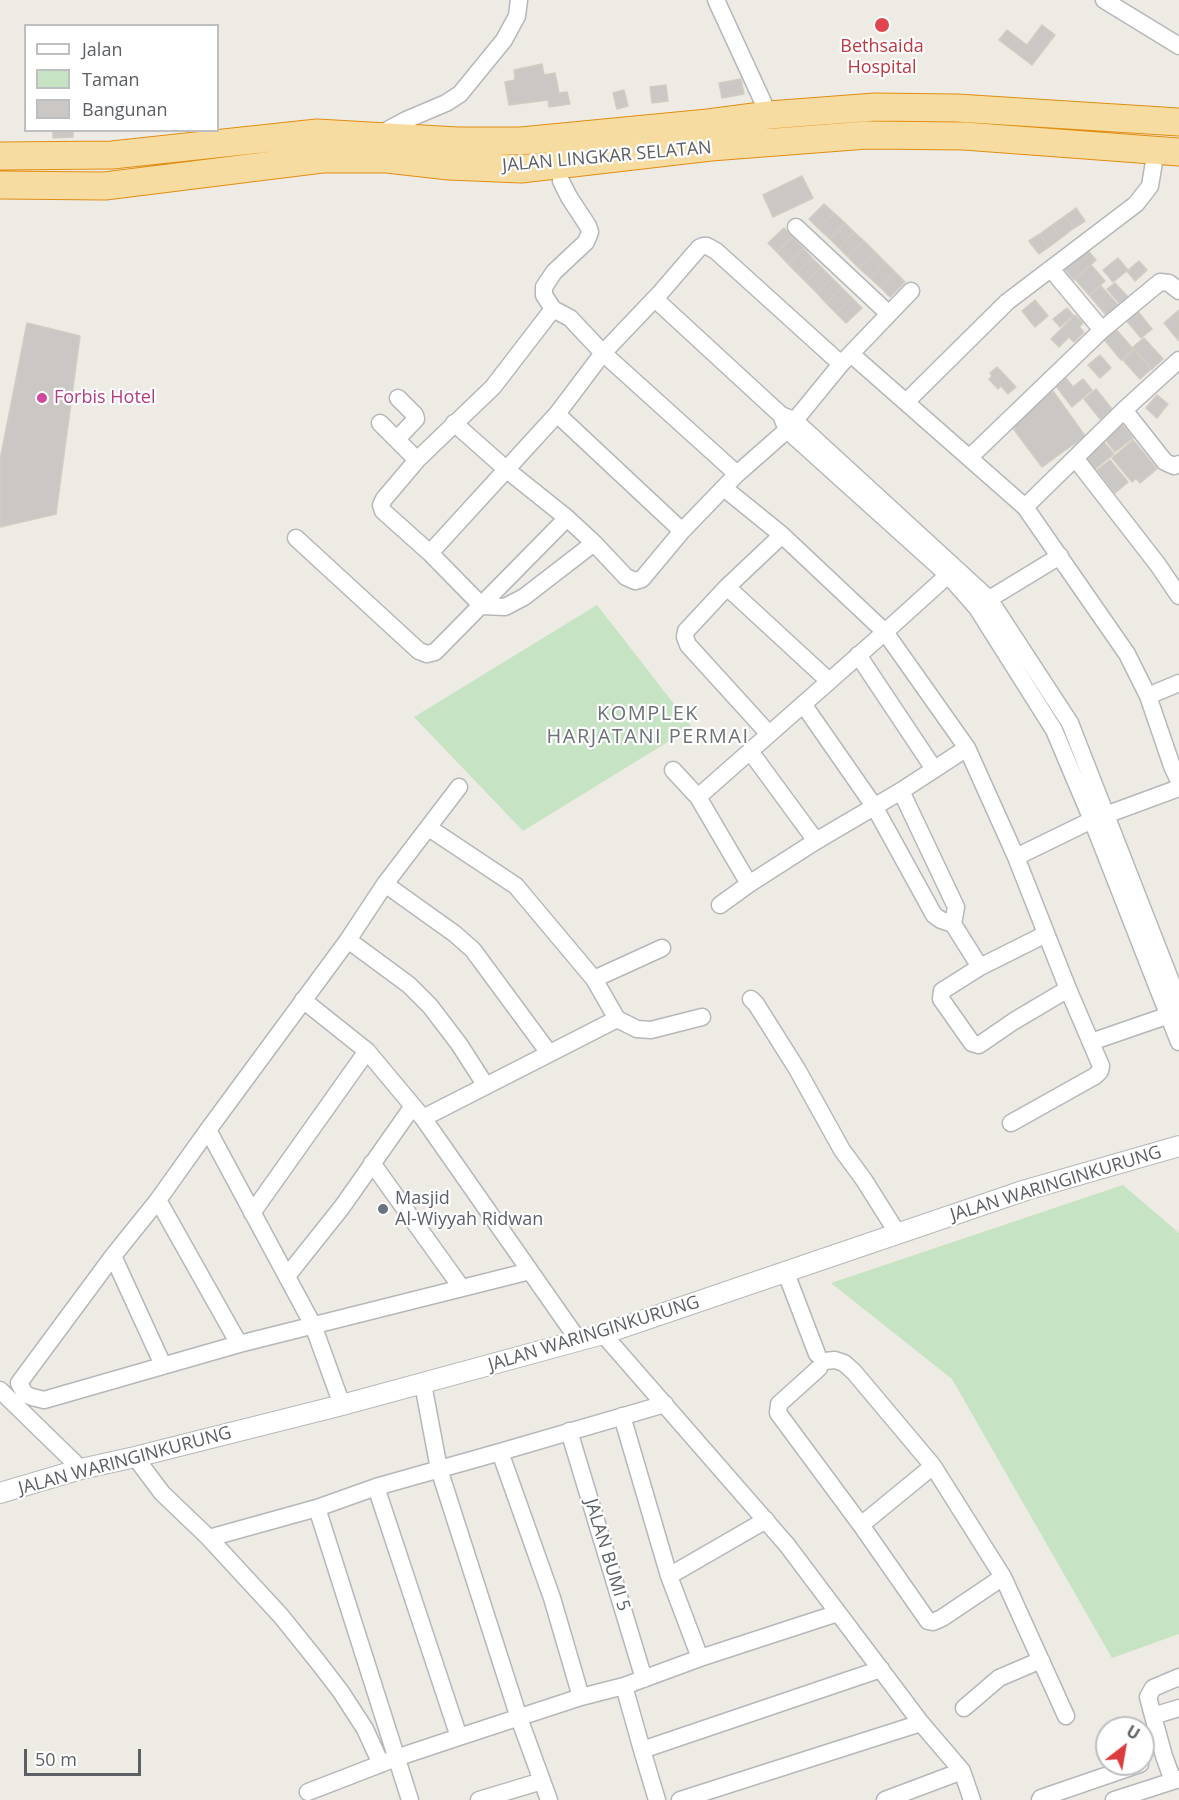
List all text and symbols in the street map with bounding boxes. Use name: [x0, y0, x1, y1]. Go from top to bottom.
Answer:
marker: Bethsaida Hospital: [873, 16, 891, 34]
legend: [24, 24, 219, 132]
place label: Bethsaida Hospital: [840, 36, 924, 78]
text: Jalan: [82, 37, 122, 61]
text: Taman: [82, 67, 140, 91]
text: Bangunan: [82, 97, 168, 121]
street label: JALAN LINGKAR SELATAN: [501, 137, 713, 177]
place label: Forbis Hotel: [54, 387, 155, 409]
marker: Forbis Hotel: [35, 391, 49, 405]
district label: KOMPLEK HARJATANI PERMAI: [547, 702, 749, 749]
street label: JALAN WARINGINKURUNG: [948, 1142, 1164, 1226]
place label: Masjid Al-Wiyyah Ridwan: [395, 1188, 543, 1230]
marker: Masjid Al-Wiyyah Ridwan: [376, 1202, 390, 1216]
street label: JALAN WARINGINKURUNG: [486, 1292, 702, 1376]
street label: JALAN WARINGINKURUNG: [16, 1422, 234, 1500]
street label: JALAN BUMI 5: [580, 1496, 634, 1614]
north arrow: [1095, 1716, 1155, 1776]
text: U: [1122, 1720, 1144, 1745]
scale bar: [27, 1737, 144, 1775]
text: 50 m: [35, 1747, 77, 1771]

